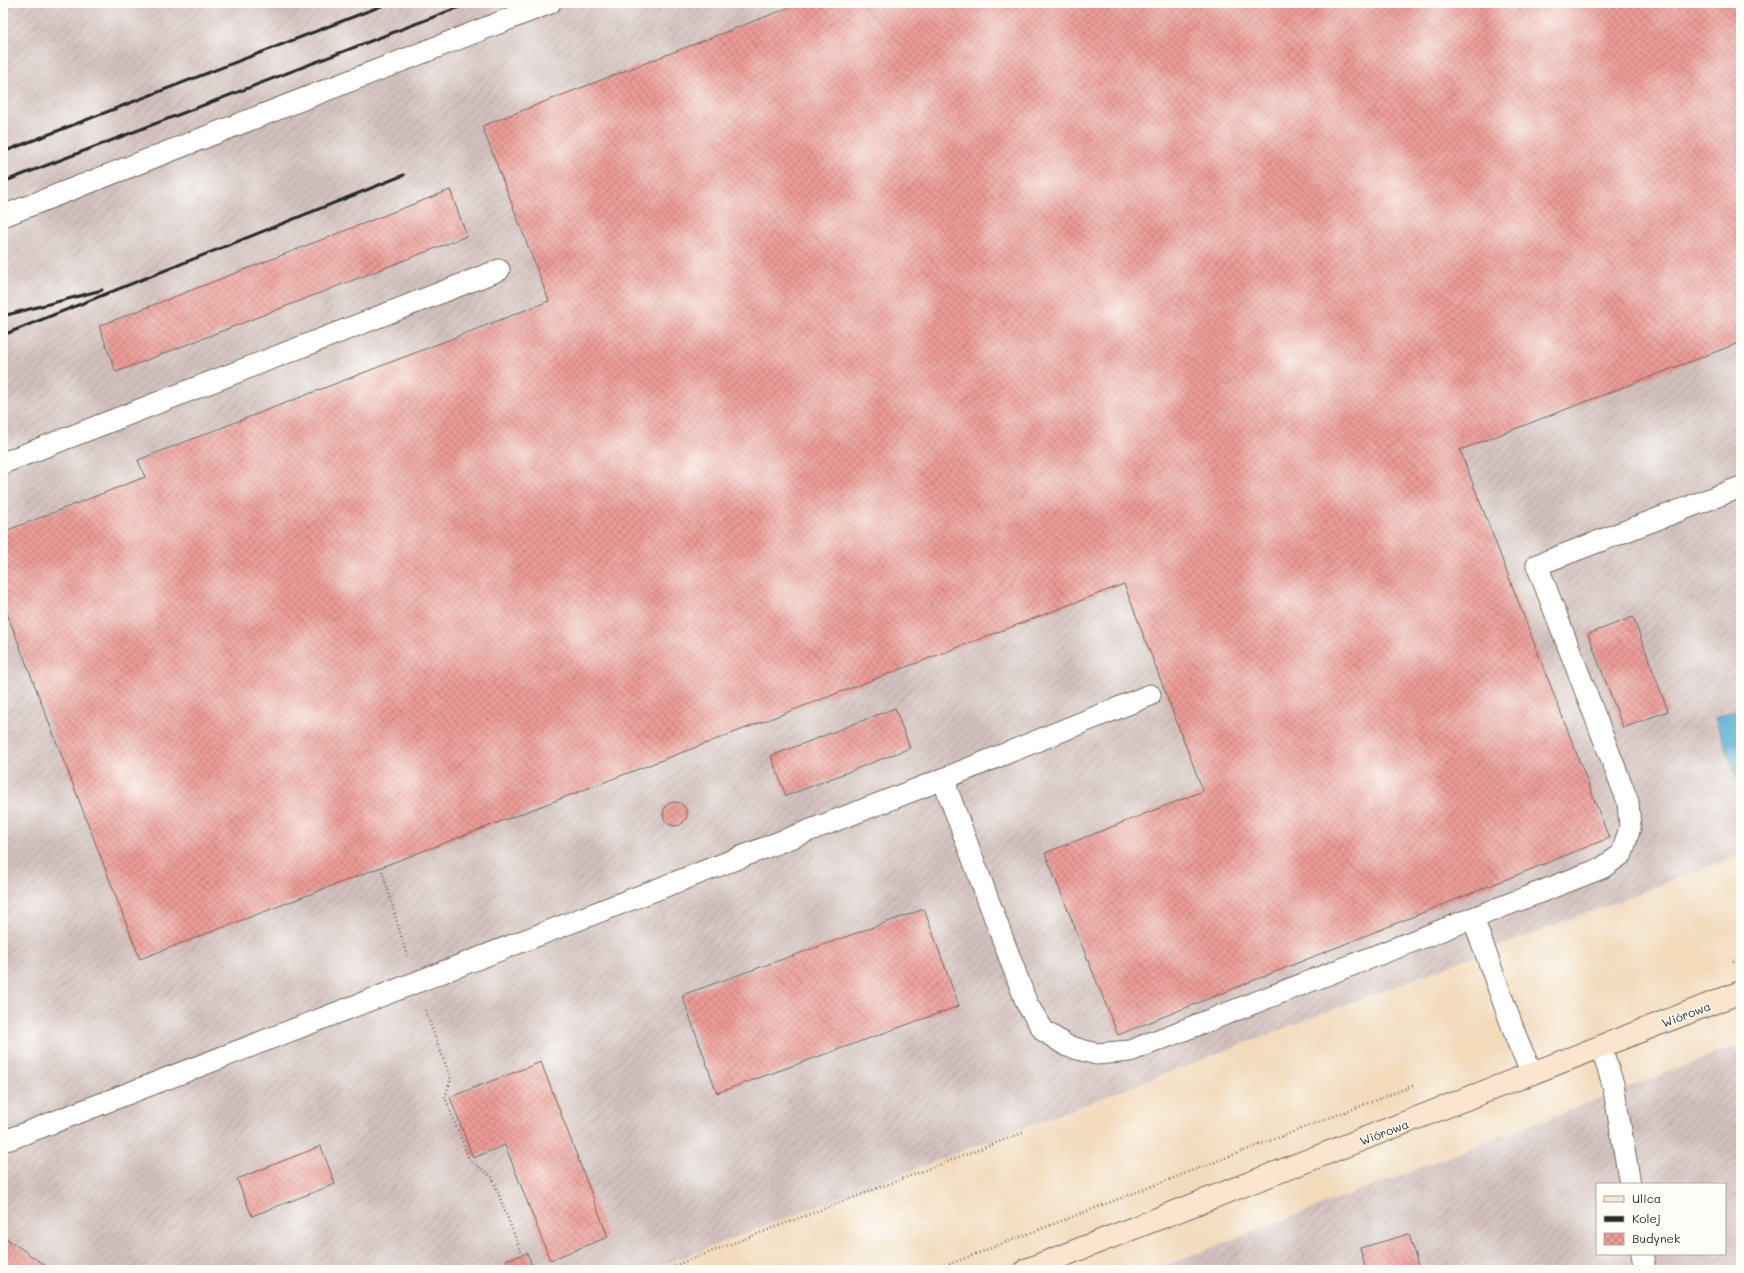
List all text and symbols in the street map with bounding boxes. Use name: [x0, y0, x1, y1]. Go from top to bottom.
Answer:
street label: Wiórowa: [1659, 997, 1713, 1031]
street label: Wiórowa: [1357, 1115, 1411, 1149]
legend: [1596, 1183, 1726, 1255]
text: Ulica: [1632, 1190, 1661, 1206]
text: Kolej: [1632, 1210, 1661, 1226]
text: Budynek: [1632, 1230, 1680, 1246]

